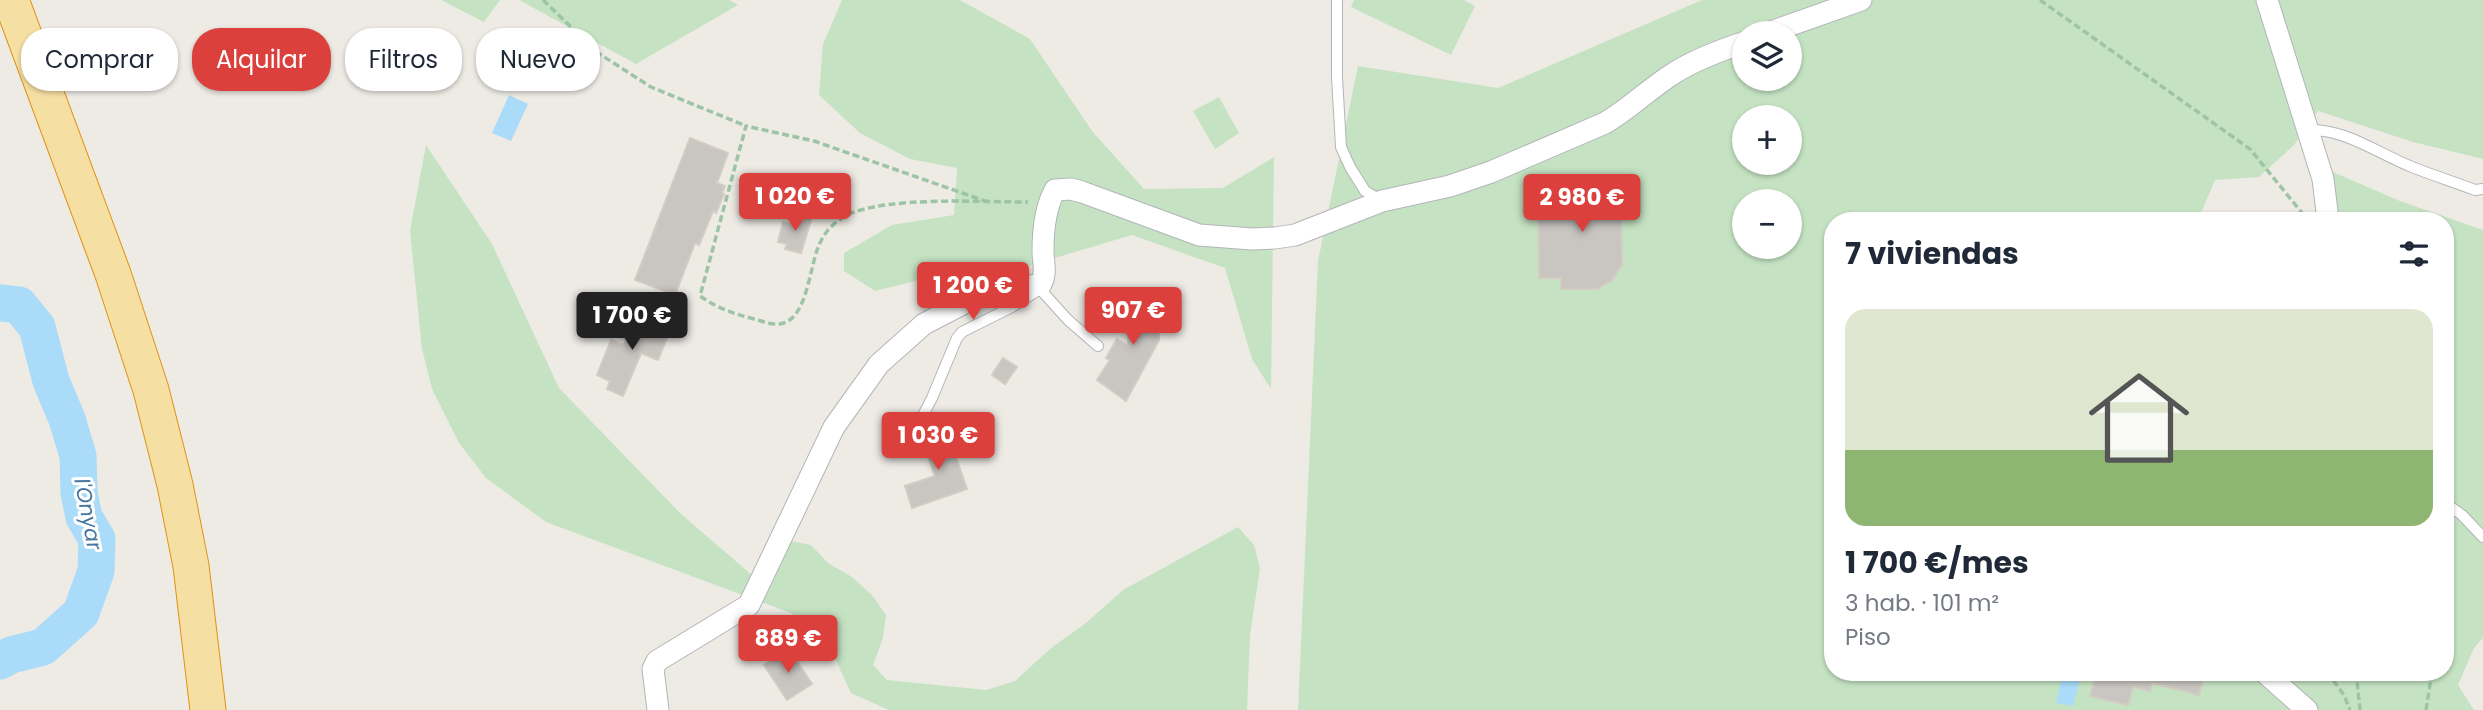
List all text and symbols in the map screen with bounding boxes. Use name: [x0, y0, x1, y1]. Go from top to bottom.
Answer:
map controls: [1732, 21, 1802, 259]
button: layers: [1732, 21, 1802, 91]
chip: Comprar: [21, 28, 178, 91]
chip: Alquilar: [192, 28, 331, 91]
chip: Filtros: [345, 28, 462, 91]
chip: Nuevo: [476, 28, 600, 91]
button: +: [1732, 105, 1802, 175]
pin: 1 020 €: [730, 174, 860, 233]
pin: 2 980 €: [1517, 174, 1647, 234]
text: 1 020 €: [755, 180, 835, 212]
text: 2 980 €: [1539, 181, 1625, 213]
button: −: [1732, 189, 1802, 259]
text: 7 viviendas: [1845, 232, 2019, 275]
icon: filters: [2395, 235, 2433, 273]
pin: 1 200 €: [908, 262, 1038, 322]
text: 1 200 €: [933, 269, 1013, 301]
pin: 907 €: [1084, 288, 1182, 347]
pin: 1 700 €: [567, 292, 697, 352]
text: 907 €: [1101, 294, 1165, 326]
text: 1 700 €: [592, 299, 672, 331]
icon: home: [2076, 355, 2202, 481]
pin: 1 030 €: [873, 412, 1003, 472]
text: 1 030 €: [898, 419, 978, 451]
water label: l'Onyar: [67, 476, 110, 553]
text: 1 700 €/mes: [1845, 541, 2029, 584]
text: 3 hab. · 101 m²: [1845, 587, 1999, 619]
pin: 889 €: [739, 616, 837, 675]
text: Piso: [1845, 621, 1891, 653]
text: 889 €: [754, 622, 822, 654]

